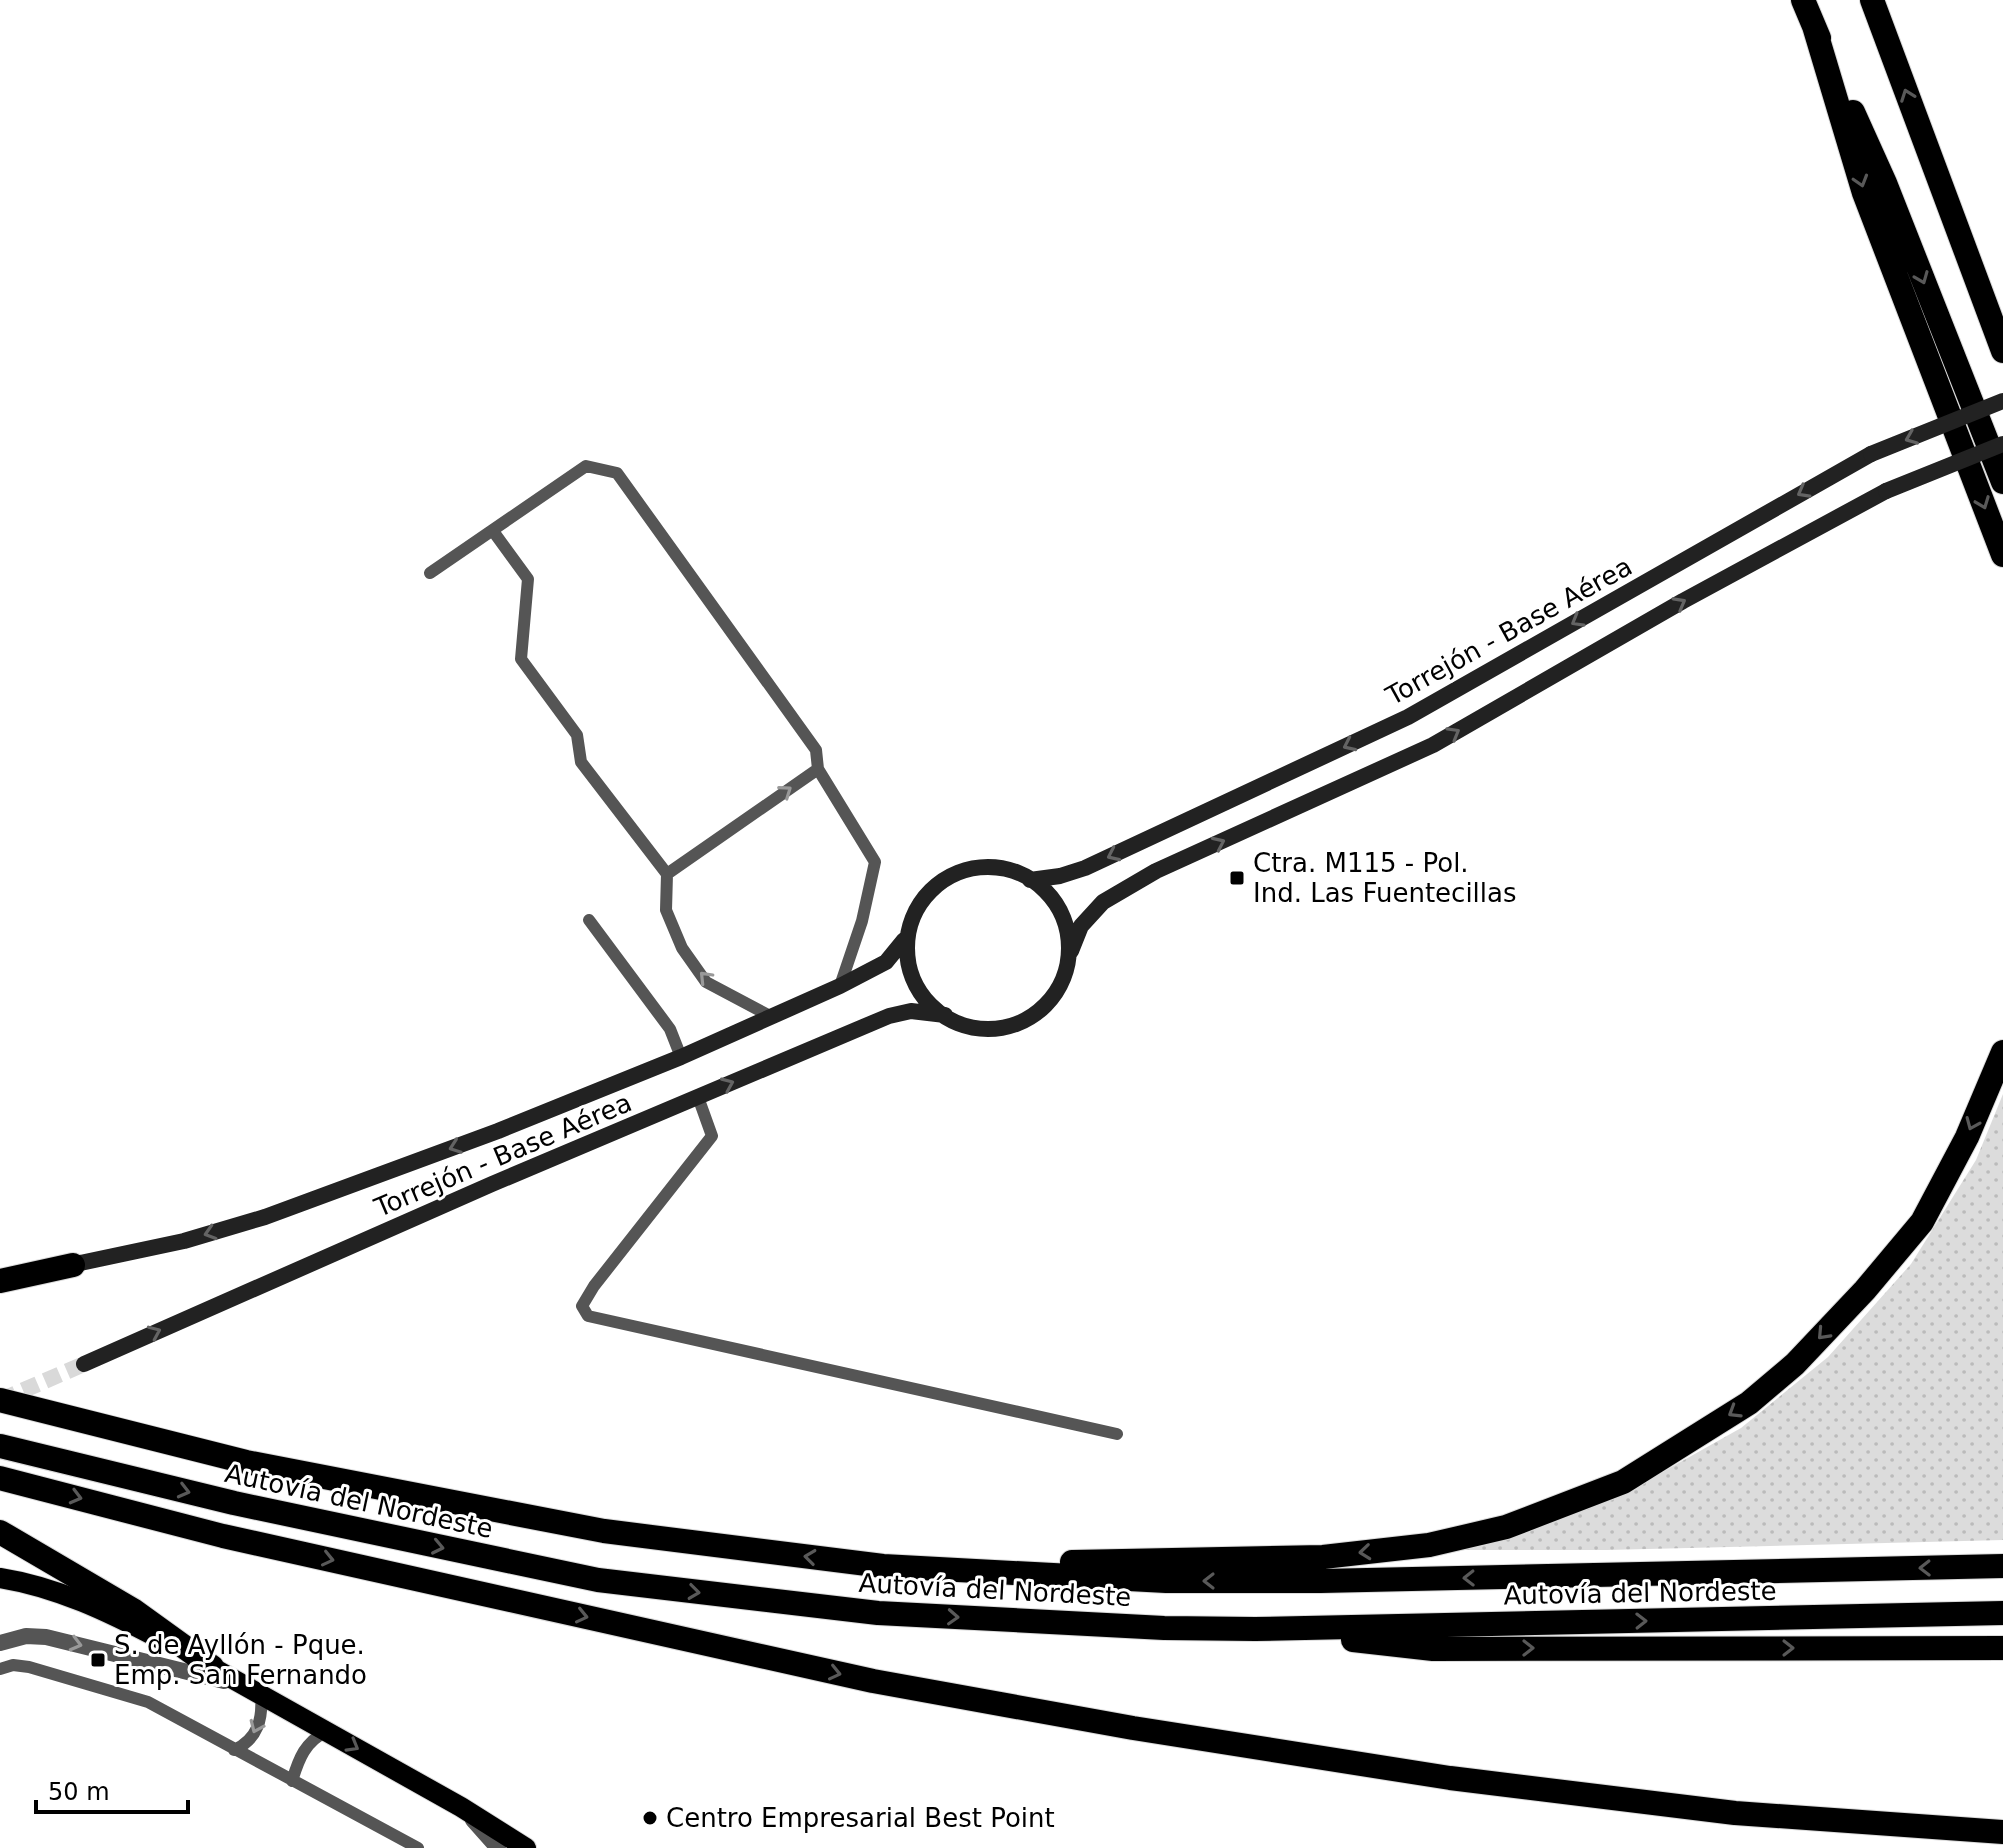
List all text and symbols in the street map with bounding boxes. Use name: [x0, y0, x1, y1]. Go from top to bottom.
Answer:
one-way arrow: [1900, 89, 1917, 103]
one-way arrow: [1852, 174, 1868, 188]
one-way arrow: [1913, 270, 1929, 284]
one-way arrow: [1905, 428, 1919, 445]
one-way arrow: [1797, 483, 1811, 498]
one-way arrow: [1973, 495, 1990, 509]
street label: Torrejón - Base Aérea: [1380, 551, 1637, 712]
one-way arrow: [1672, 598, 1686, 613]
one-way arrow: [1571, 611, 1585, 626]
one-way arrow: [1445, 727, 1460, 743]
one-way arrow: [1342, 735, 1357, 751]
one-way arrow: [777, 786, 791, 801]
one-way arrow: [1211, 837, 1225, 853]
one-way arrow: [1107, 845, 1121, 861]
place label: Ctra. M115 - Pol. Ind. Las Fuentecillas: [1253, 848, 1517, 908]
marker: Ctra. M115 - Pol. Ind. Las Fuentecillas: [1228, 869, 1246, 887]
one-way arrow: [700, 972, 715, 987]
one-way arrow: [720, 1078, 734, 1094]
street label: Torrejón - Base Aérea: [369, 1087, 636, 1223]
one-way arrow: [1966, 1116, 1982, 1130]
one-way arrow: [449, 1137, 463, 1154]
one-way arrow: [203, 1224, 217, 1240]
one-way arrow: [1818, 1325, 1832, 1340]
one-way arrow: [147, 1326, 162, 1342]
one-way arrow: [1728, 1402, 1743, 1418]
street label: Autovía del Nordeste: [222, 1458, 496, 1544]
one-way arrow: [177, 1482, 191, 1499]
one-way arrow: [68, 1488, 82, 1505]
one-way arrow: [431, 1538, 445, 1555]
one-way arrow: [1358, 1543, 1371, 1560]
one-way arrow: [803, 1549, 817, 1566]
one-way arrow: [321, 1550, 334, 1567]
one-way arrow: [1918, 1559, 1931, 1577]
street label: Autovía del Nordeste: [858, 1568, 1132, 1612]
one-way arrow: [1462, 1569, 1475, 1587]
one-way arrow: [1202, 1572, 1215, 1590]
street label: Autovía del Nordeste: [1503, 1576, 1777, 1610]
one-way arrow: [688, 1583, 701, 1600]
one-way arrow: [574, 1607, 588, 1624]
one-way arrow: [947, 1608, 960, 1625]
one-way arrow: [1635, 1612, 1648, 1629]
place label: S. de Ayllón - Pque. Emp. San Fernando: [114, 1630, 367, 1690]
one-way arrow: [69, 1635, 83, 1651]
one-way arrow: [1522, 1639, 1535, 1657]
one-way arrow: [1782, 1639, 1795, 1657]
marker: S. de Ayllón - Pque. Emp. San Fernando: [89, 1651, 107, 1669]
one-way arrow: [828, 1664, 842, 1681]
one-way arrow: [250, 1718, 266, 1733]
one-way arrow: [344, 1736, 359, 1752]
scale bar: [36, 1764, 188, 1814]
text: 50 m: [48, 1778, 110, 1806]
place label: Centro Empresarial Best Point: [666, 1803, 1055, 1833]
marker: Centro Empresarial Best Point: [641, 1809, 659, 1827]

